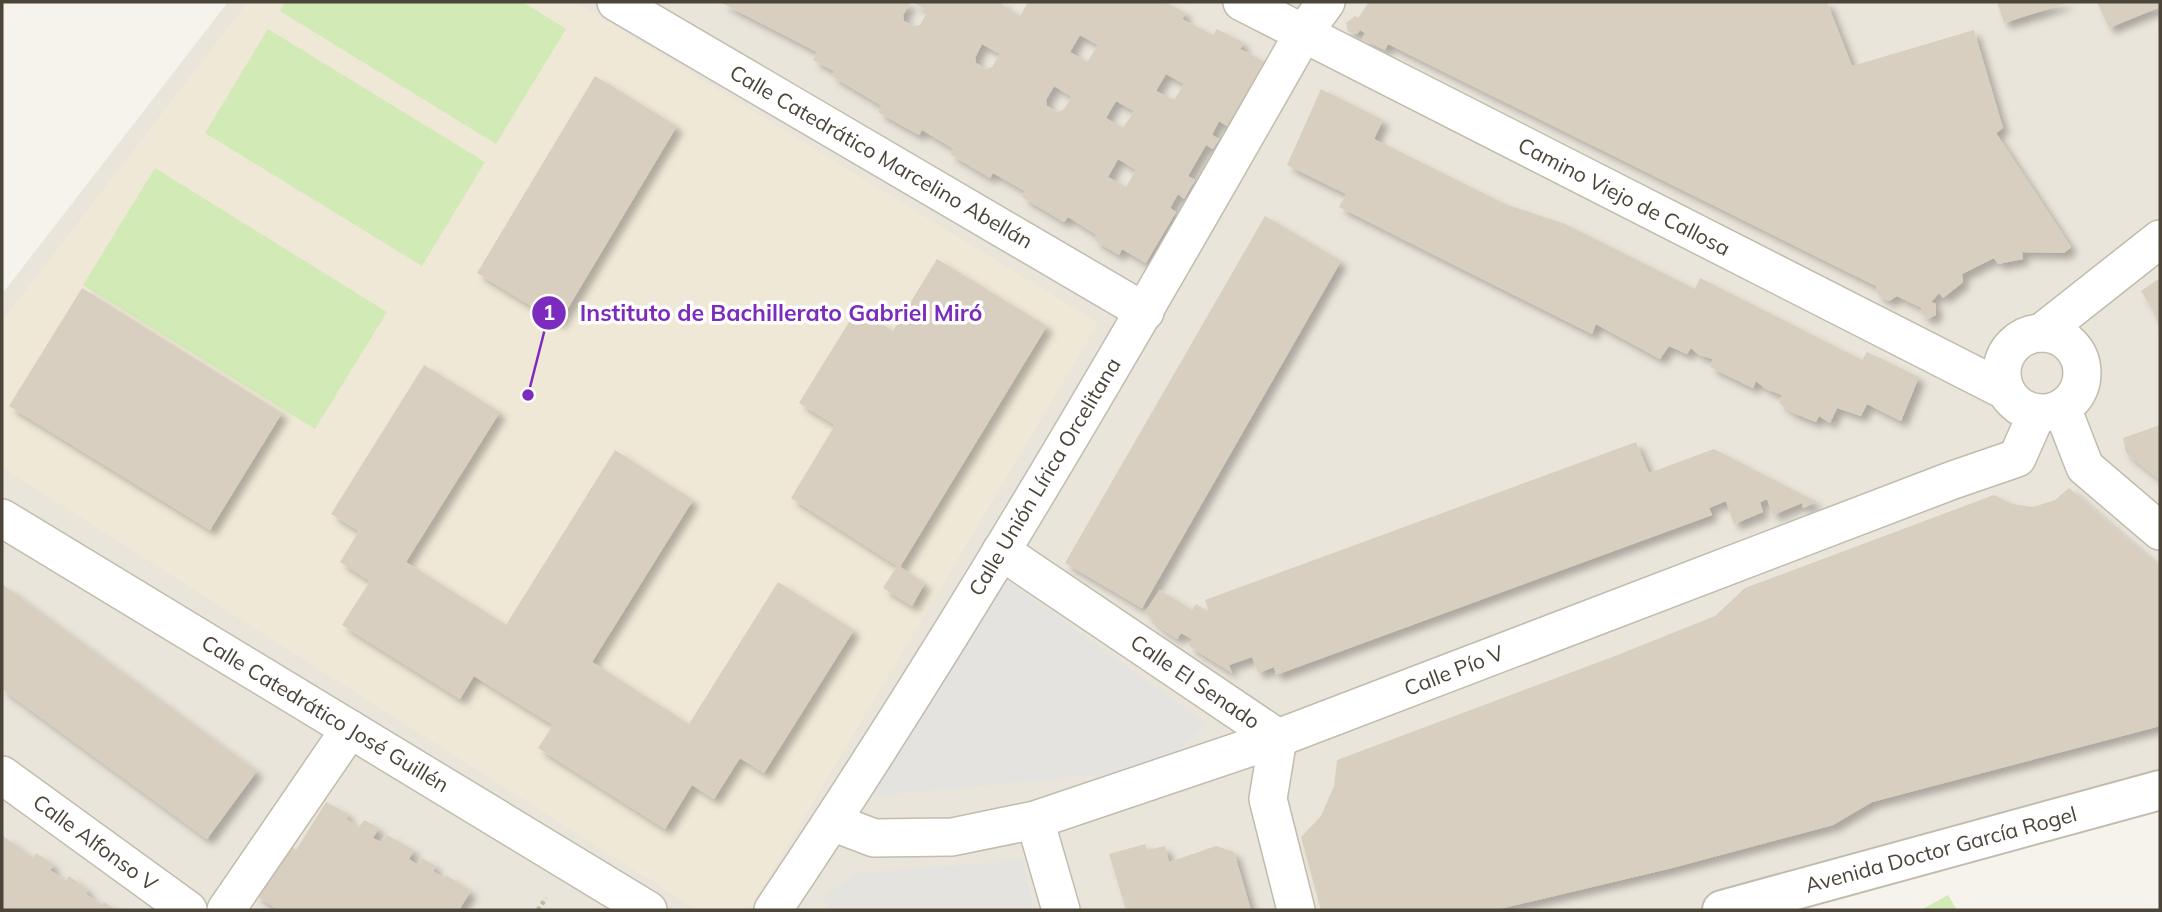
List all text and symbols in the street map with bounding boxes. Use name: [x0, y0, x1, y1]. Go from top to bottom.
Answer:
street label: Calle Catedrático Marcelino Abellán: [725, 59, 1038, 254]
street label: Camino Viejo de Callosa: [1514, 131, 1735, 261]
callout: Instituto de Bachillerato Gabriel Miró: [531, 291, 997, 335]
text: Instituto de Bachillerato Gabriel Miró: [580, 298, 982, 327]
text: 1: [543, 299, 555, 325]
street label: Calle Unión Lírica Orcelitana: [963, 353, 1126, 600]
street label: Calle El Senado: [1126, 628, 1265, 734]
street label: Calle Catedrático José Guillén: [197, 629, 454, 797]
street label: Calle Pío V: [1400, 639, 1507, 701]
street label: Calle Alfonso V: [28, 788, 163, 896]
street label: Avenida Doctor García Rogel: [1802, 800, 2079, 898]

